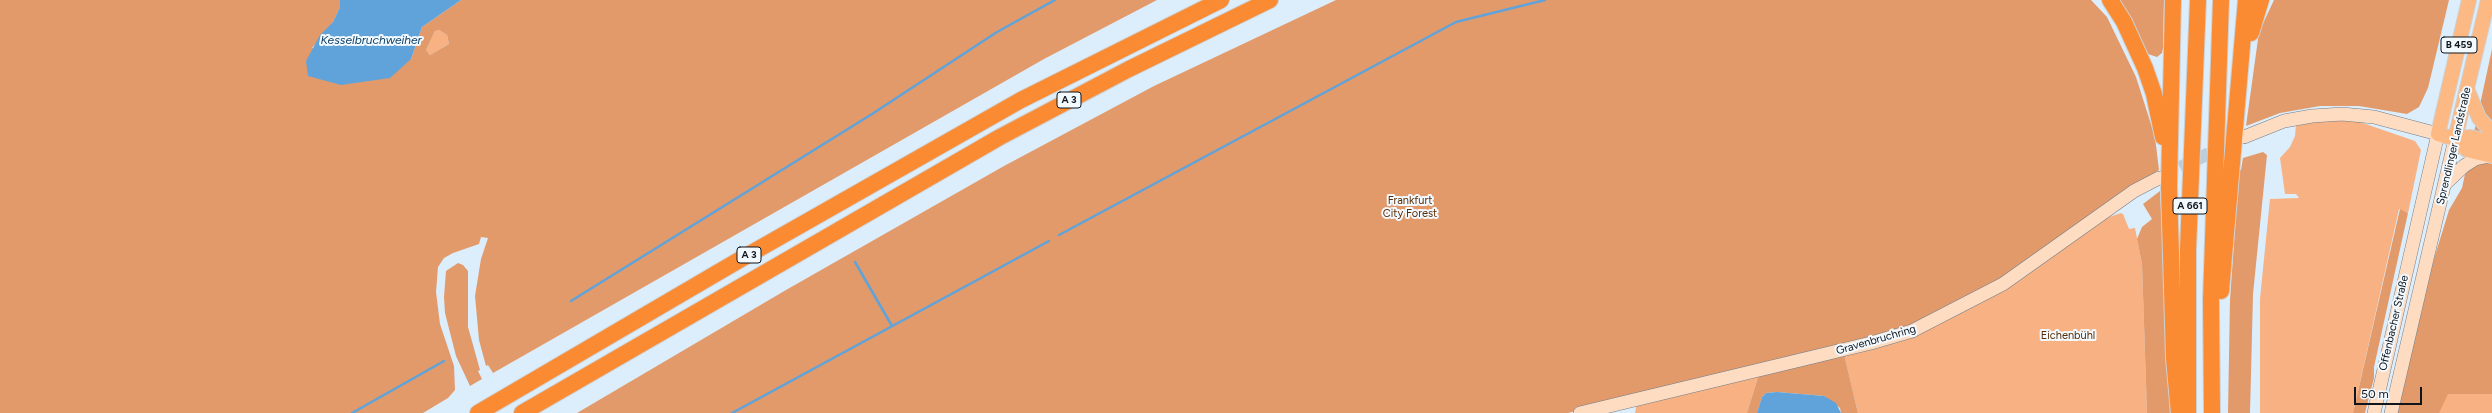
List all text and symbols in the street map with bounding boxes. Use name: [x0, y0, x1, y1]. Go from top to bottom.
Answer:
water label: Kesselbruchweiher: [320, 33, 422, 47]
road number: B 459: [2441, 37, 2477, 53]
street label: Sprendlinger Landstraße: [2434, 86, 2474, 206]
road number: A 3: [1057, 92, 1081, 108]
park label: Frankfurt City Forest: [1383, 194, 1437, 220]
road number: A 661: [2173, 198, 2207, 214]
road number: A 3: [737, 247, 761, 263]
street label: Offenbacher Straße: [2377, 274, 2411, 372]
street label: Gravenbruchring: [1834, 322, 1918, 358]
park label: Eichenbühl: [2041, 329, 2095, 343]
scale bar: [2356, 379, 2424, 405]
text: 50 m: [2361, 387, 2389, 401]

